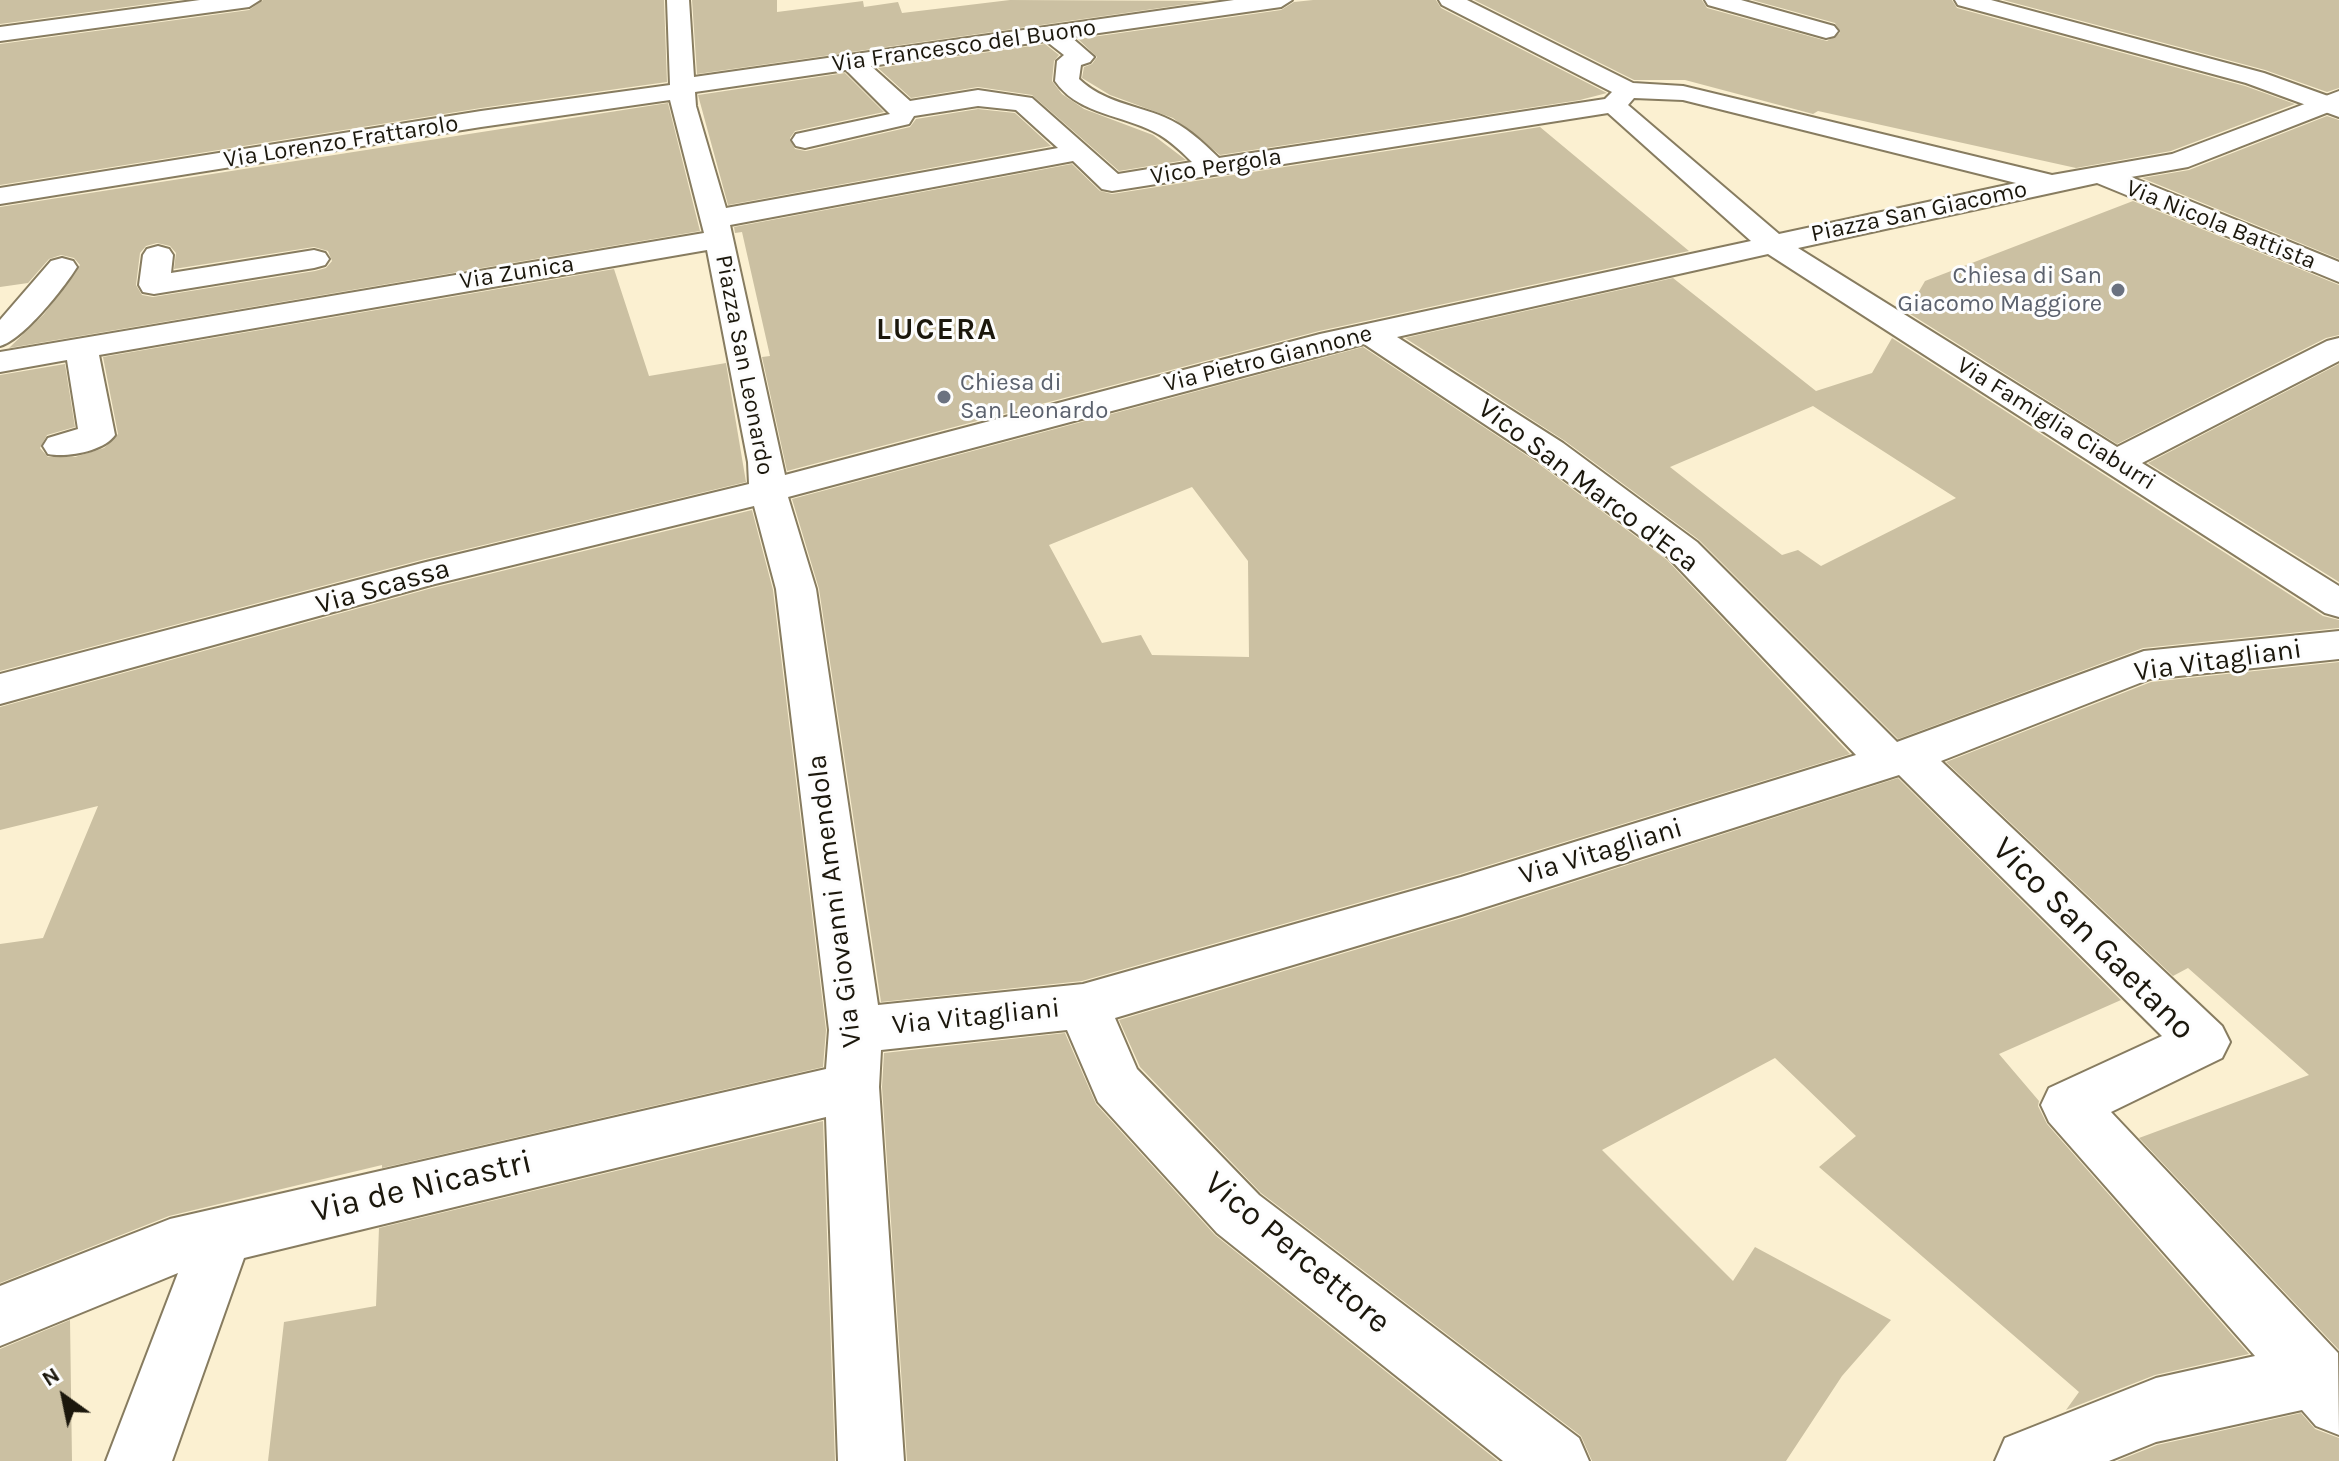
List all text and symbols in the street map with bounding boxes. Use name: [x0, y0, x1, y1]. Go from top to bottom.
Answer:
street label: Via Francesco del Buono: [830, 13, 1098, 79]
street label: Via Lorenzo Frattarolo: [222, 109, 460, 175]
street label: Vico Pergola: [1148, 142, 1284, 192]
street label: Via Nicola Battista: [2122, 174, 2320, 276]
street label: Piazza San Giacomo: [1808, 175, 2030, 249]
street label: Via Zunica: [458, 250, 576, 296]
street label: Piazza San Leonardo: [709, 253, 779, 477]
place label: Chiesa di San Giacomo Maggiore: [1898, 262, 2102, 318]
marker: Chiesa di San Giacomo Maggiore: [2109, 281, 2127, 299]
district label: LUCERA: [876, 312, 998, 348]
street label: Via Pietro Giannone: [1161, 319, 1375, 399]
street label: Via Famiglia Ciaburri: [1951, 351, 2161, 497]
place label: Chiesa di San Leonardo: [960, 369, 1108, 425]
marker: Chiesa di San Leonardo: [935, 388, 953, 406]
street label: Vico San Marco d'Eca: [1471, 392, 1705, 580]
street label: Via Scassa: [312, 552, 454, 622]
street label: Via Vitagliani: [2132, 633, 2304, 689]
street label: Via Giovanni Amendola: [800, 753, 870, 1049]
street label: Via Vitagliani: [1515, 811, 1687, 893]
street label: Vico San Gaetano: [1983, 829, 2203, 1049]
street label: Via Vitagliani: [890, 991, 1062, 1043]
street label: Via de Nicastri: [308, 1142, 536, 1232]
street label: Vico Percettore: [1195, 1163, 1399, 1343]
north arrow: [24, 1357, 104, 1437]
text: N: [37, 1362, 65, 1392]

